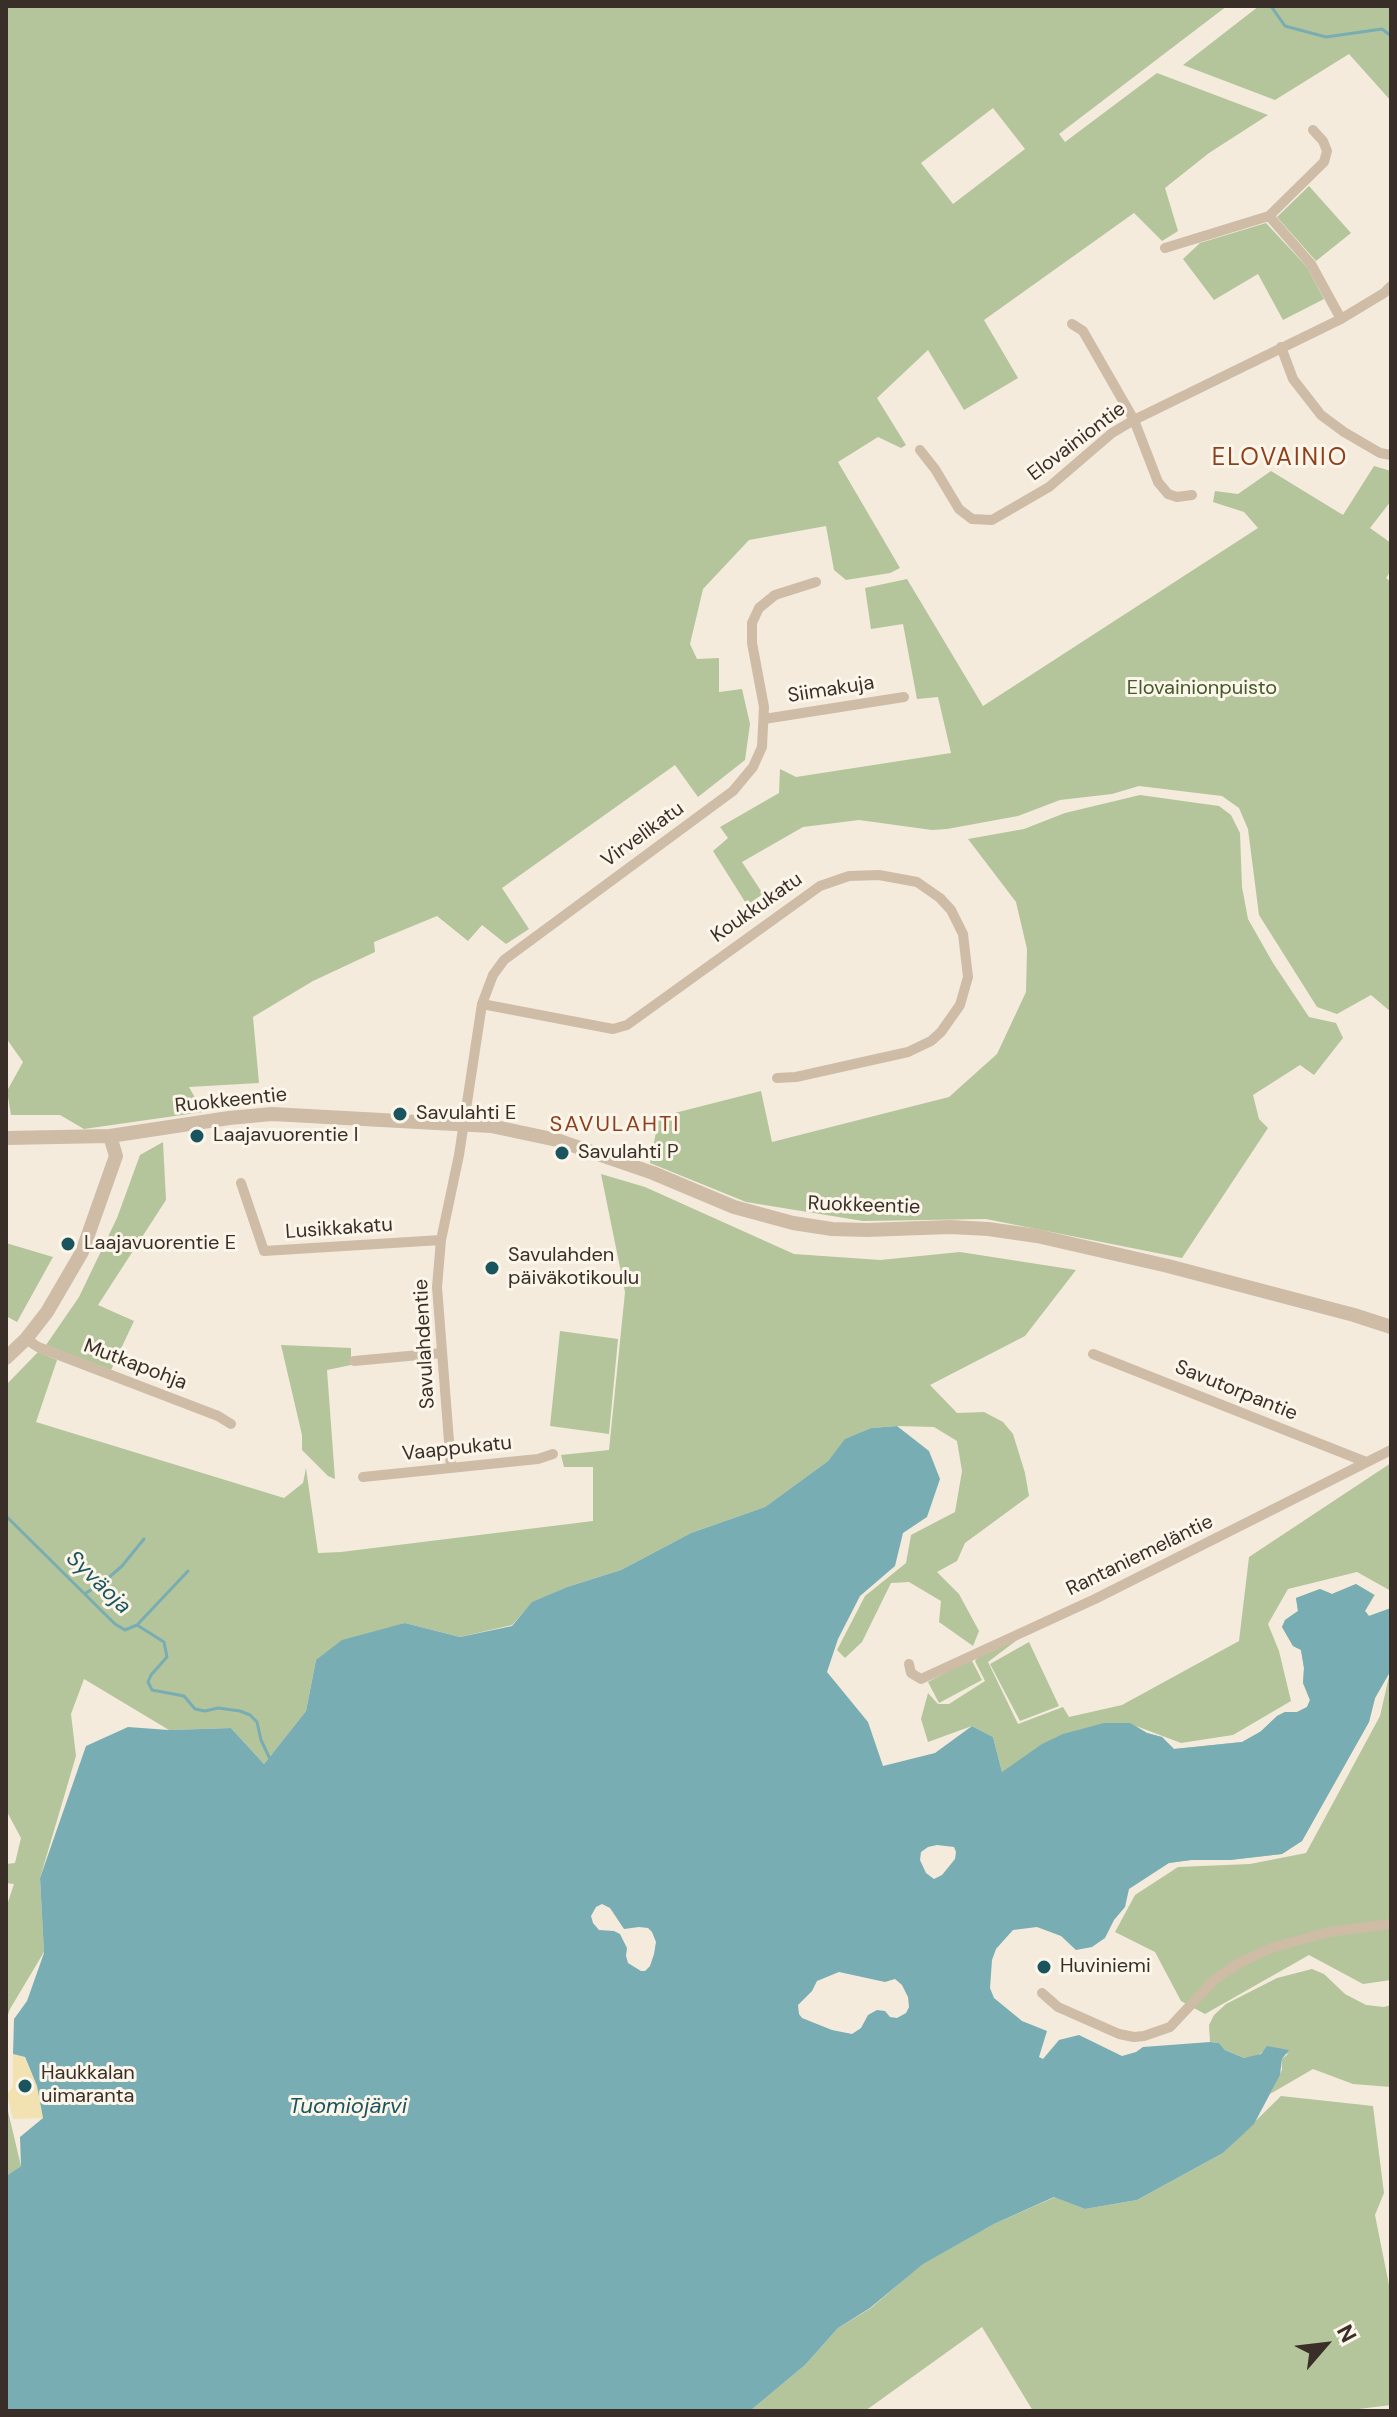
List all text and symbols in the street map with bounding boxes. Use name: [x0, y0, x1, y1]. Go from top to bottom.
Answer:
street label: Elovainiontie: [1023, 397, 1131, 487]
district label: ELOVAINIO: [1212, 445, 1348, 473]
street label: Siimakuja: [786, 671, 876, 709]
park label: Elovainionpuisto: [1127, 677, 1277, 701]
street label: Virvelikatu: [597, 797, 689, 873]
street label: Koukkukatu: [707, 868, 807, 948]
street label: Ruokkeentie: [174, 1083, 288, 1119]
place label: Savulahti E: [416, 1102, 516, 1126]
marker: Savulahti E: [391, 1105, 409, 1123]
district label: SAVULAHTI: [549, 1112, 681, 1138]
place label: Laajavuorentie I: [213, 1124, 358, 1148]
marker: Laajavuorentie I: [188, 1127, 206, 1145]
place label: Savulahti P: [578, 1141, 678, 1165]
marker: Savulahti P: [553, 1144, 571, 1162]
street label: Ruokkeentie: [807, 1192, 921, 1220]
street label: Lusikkakatu: [284, 1213, 394, 1245]
place label: Laajavuorentie E: [84, 1232, 236, 1256]
marker: Laajavuorentie E: [59, 1235, 77, 1253]
place label: Savulahden päiväkotikoulu: [508, 1244, 639, 1291]
marker: Savulahden päiväkotikoulu: [483, 1259, 501, 1277]
street label: Savulahdentie: [410, 1278, 440, 1410]
street label: Mutkapohja: [80, 1334, 190, 1396]
street label: Savutorpantie: [1171, 1356, 1301, 1426]
street label: Vaappukatu: [401, 1431, 513, 1467]
street label: Rantaniemeläntie: [1063, 1510, 1217, 1602]
water label: Syväoja: [60, 1546, 136, 1620]
place label: Huviniemi: [1060, 1955, 1151, 1979]
marker: Huviniemi: [1035, 1958, 1053, 1976]
place label: Haukkalan uimaranta: [41, 2062, 135, 2109]
marker: Haukkalan uimaranta: [16, 2077, 34, 2095]
water label: Tuomiojärvi: [289, 2094, 407, 2120]
north arrow: [1285, 2305, 1365, 2385]
text: N: [1330, 2320, 1363, 2347]

